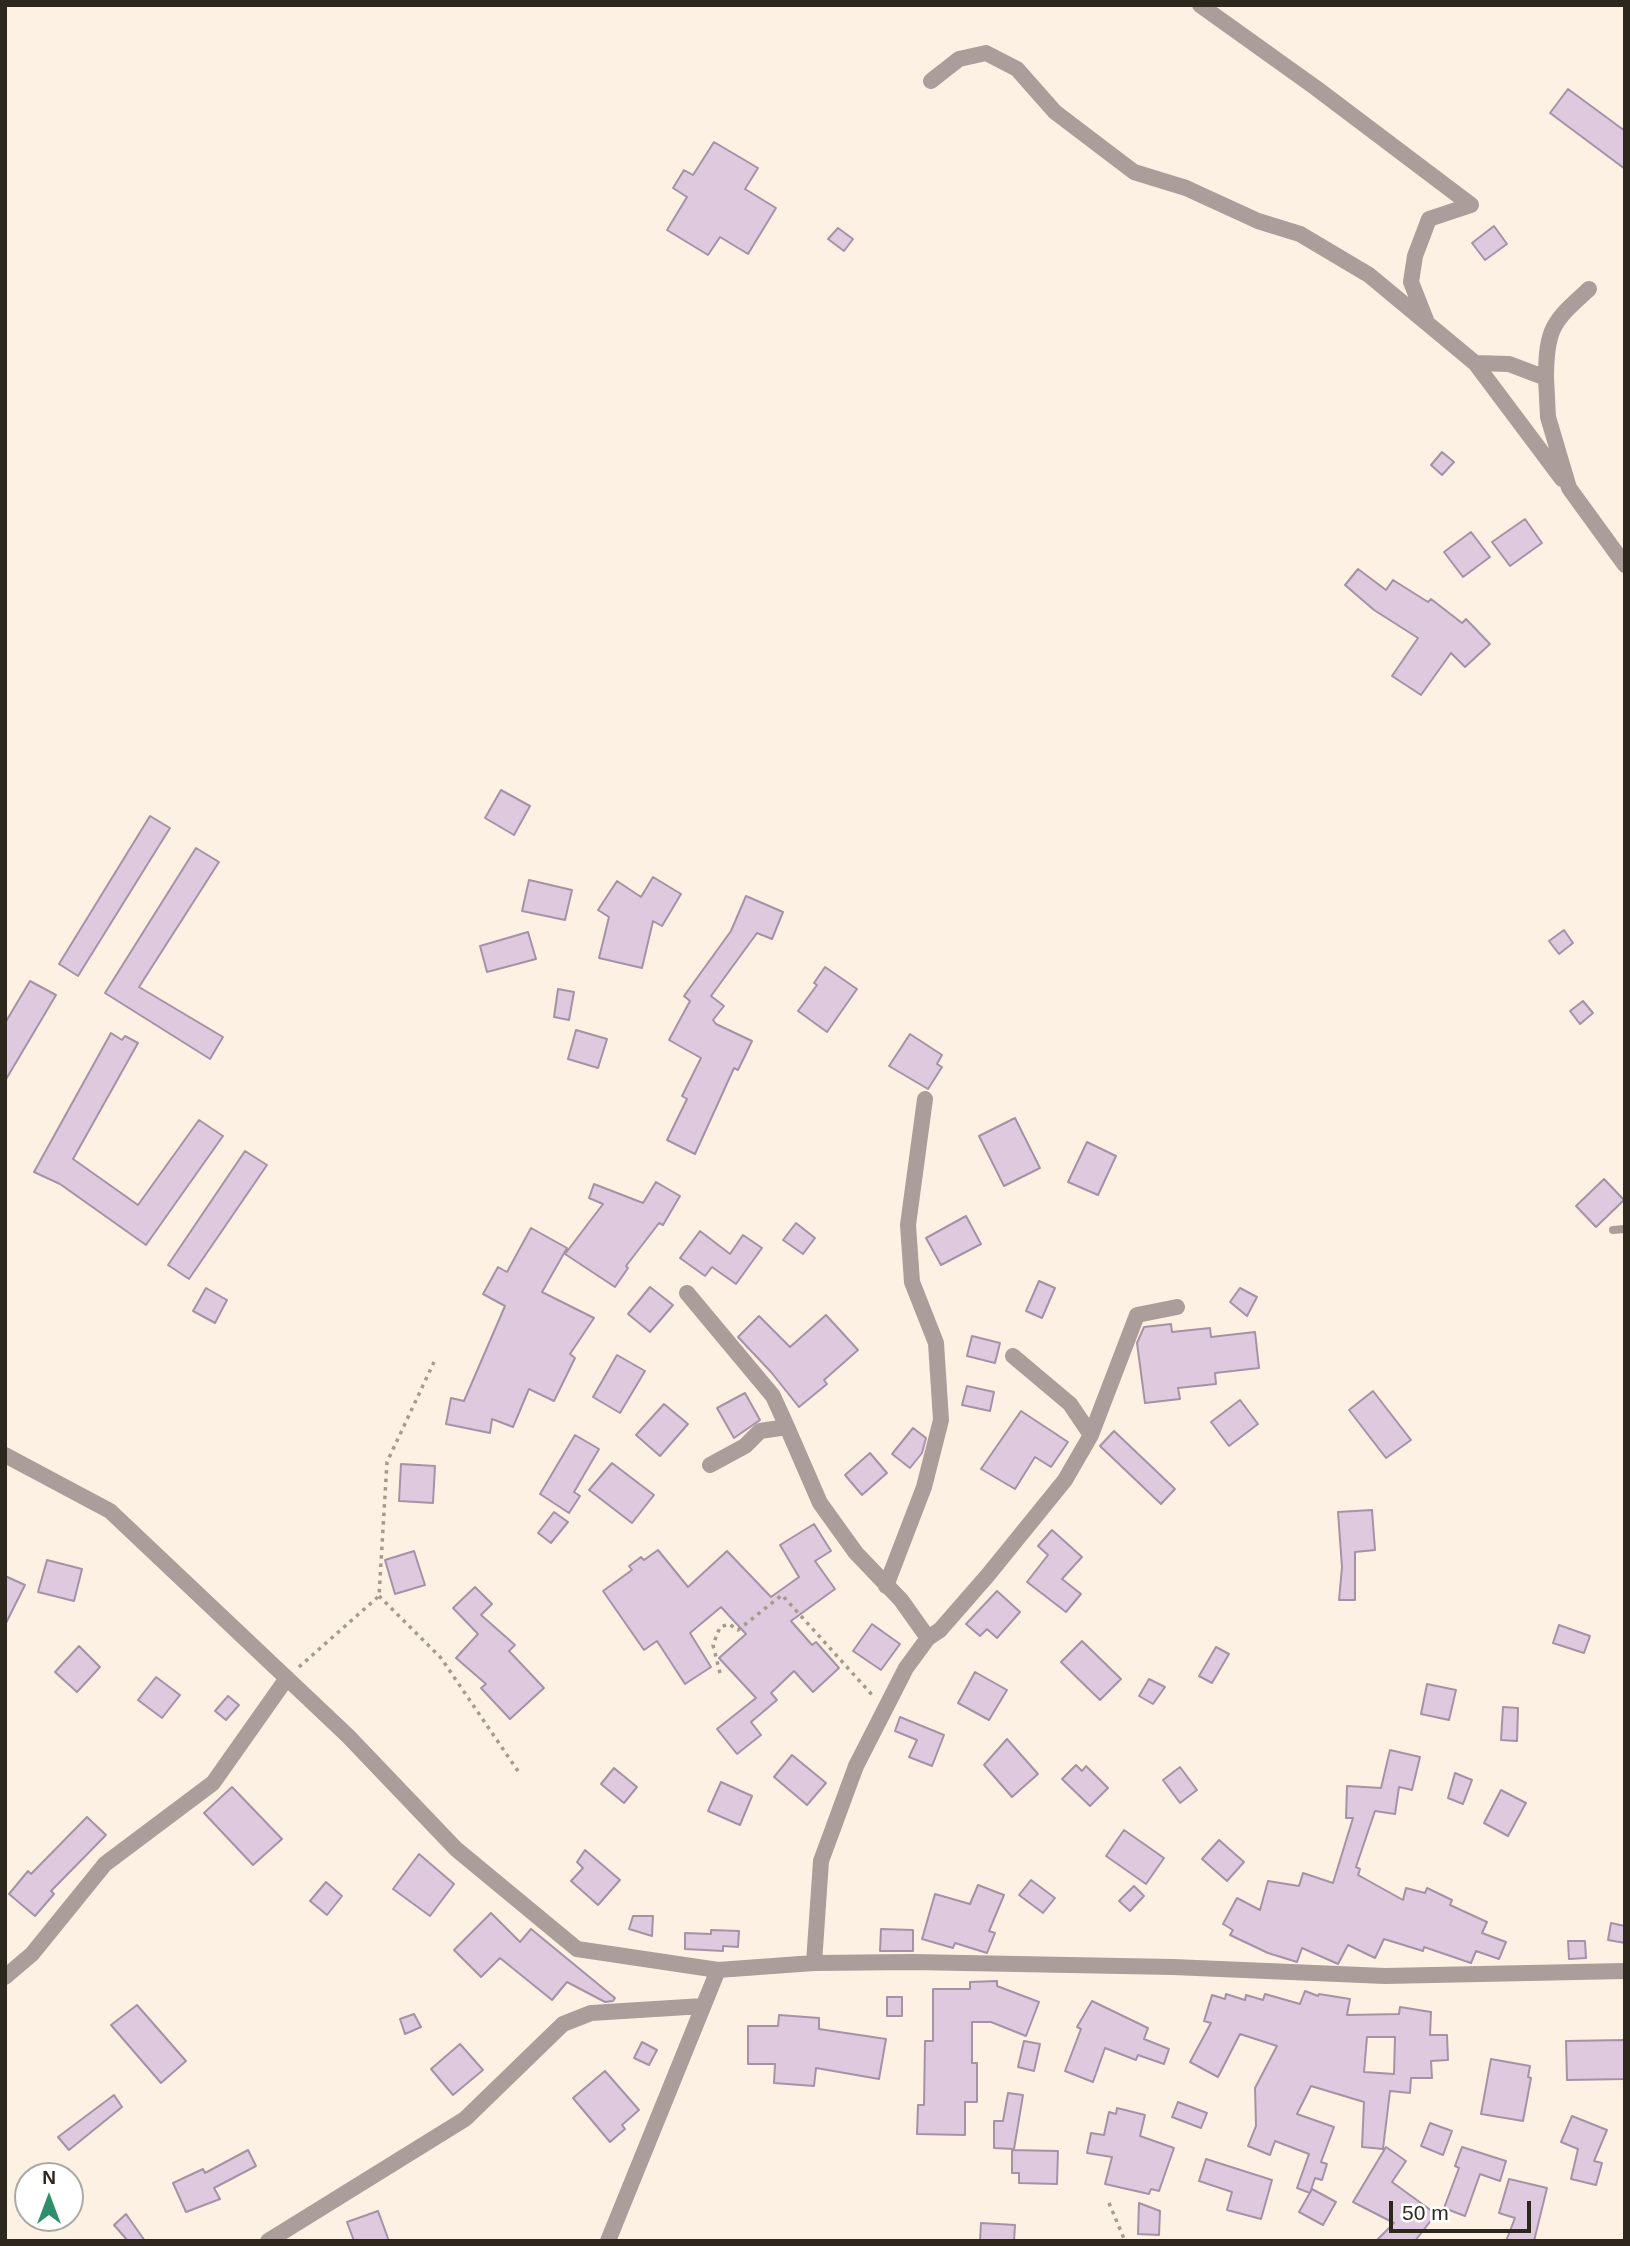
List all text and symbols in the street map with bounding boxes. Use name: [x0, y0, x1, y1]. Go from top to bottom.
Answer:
north arrow: [14, 2162, 84, 2232]
text: N: [42, 2167, 56, 2188]
scale bar: [1392, 2186, 1534, 2230]
text: 50 m: [1402, 2201, 1449, 2224]

